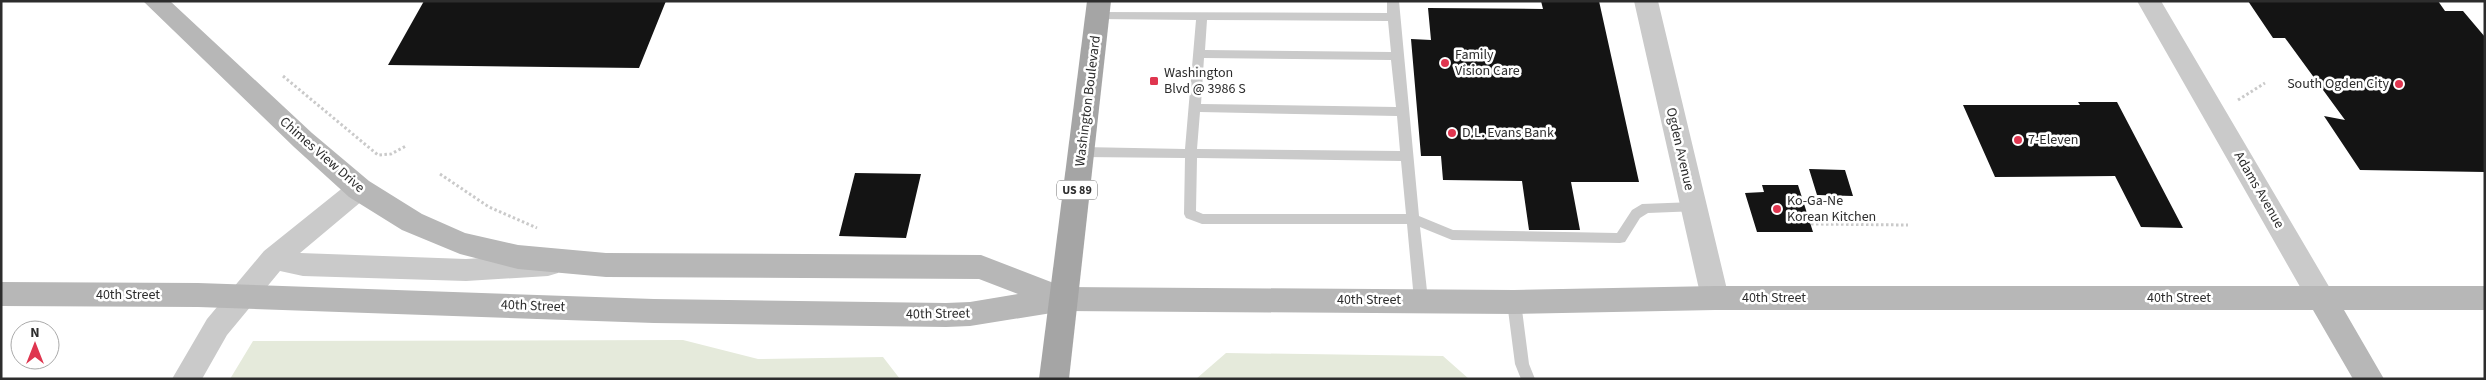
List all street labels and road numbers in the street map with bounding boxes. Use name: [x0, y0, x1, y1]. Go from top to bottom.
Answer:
street label: Washington Boulevard: [1070, 34, 1106, 168]
street label: Ogden Avenue: [1661, 106, 1699, 192]
street label: Chimes View Drive: [275, 112, 369, 198]
street label: Adams Avenue: [2229, 148, 2289, 232]
road number: US 89: [1057, 180, 1097, 200]
street label: 40th Street: [96, 285, 160, 305]
street label: 40th Street: [1742, 288, 1806, 308]
street label: 40th Street: [2147, 288, 2211, 308]
street label: 40th Street: [1337, 290, 1401, 310]
street label: 40th Street: [501, 295, 566, 317]
street label: 40th Street: [906, 303, 971, 325]

